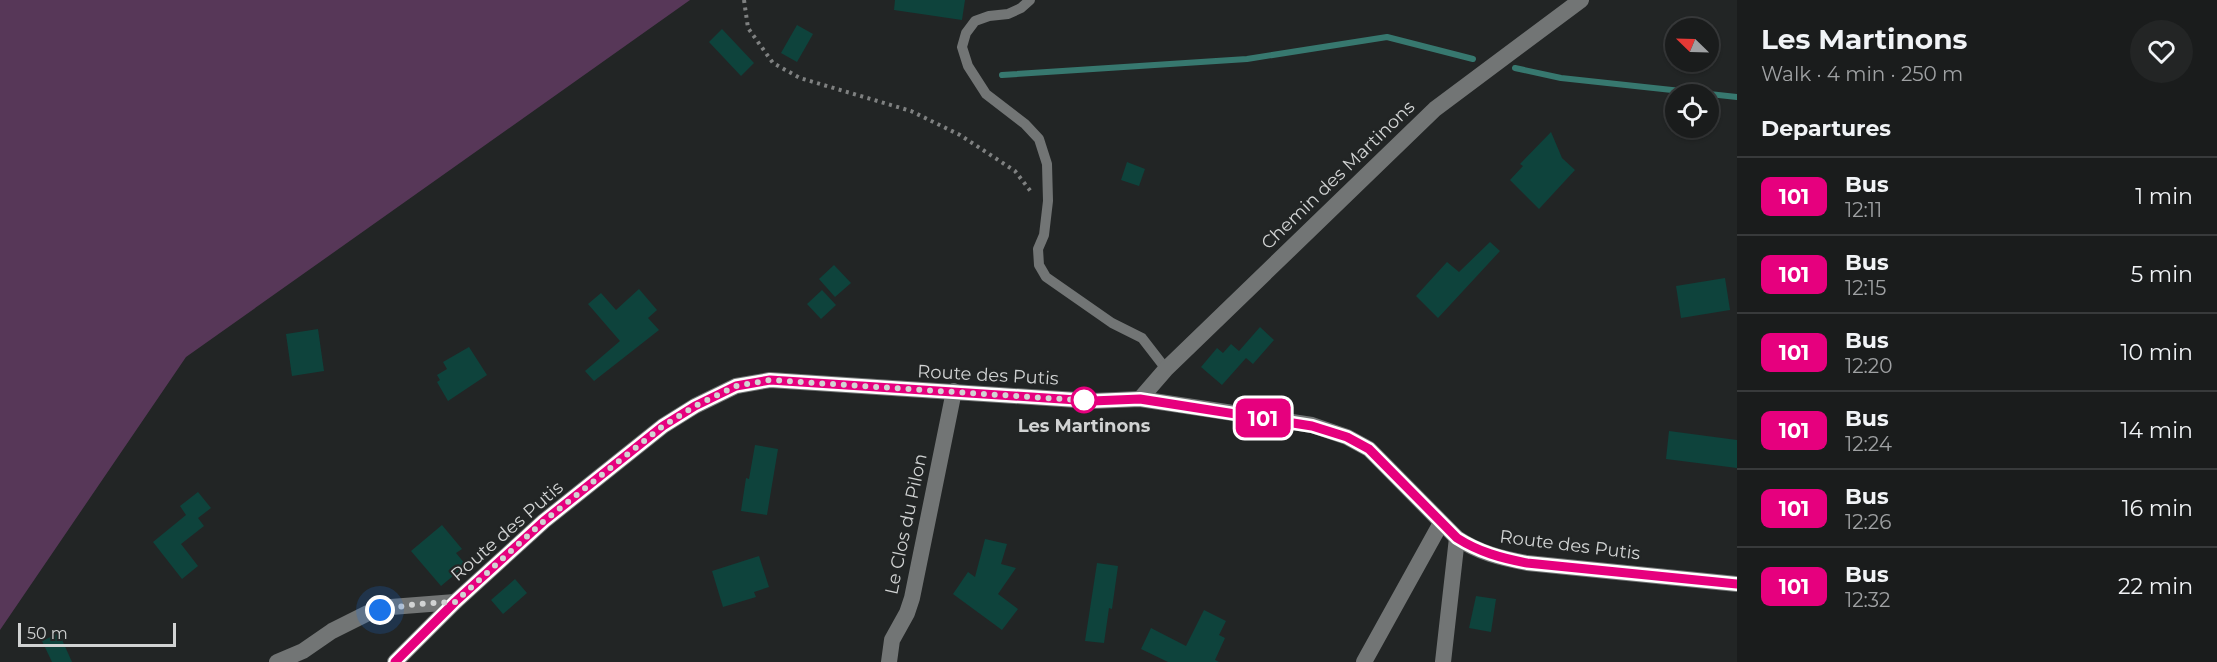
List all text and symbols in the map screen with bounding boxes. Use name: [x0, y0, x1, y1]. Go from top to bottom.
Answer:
north arrow: [1665, 18, 1719, 72]
map controls: [1665, 18, 1719, 138]
button: heart: [2130, 20, 2193, 83]
text: Les Martinons: [1761, 22, 1967, 56]
text: Walk · 4 min · 250 m: [1761, 62, 1963, 86]
button: locate: [1665, 84, 1719, 138]
street label: Chemin des Martinons: [1257, 96, 1420, 254]
text: Departures: [1761, 115, 1891, 142]
text: Bus: [1845, 171, 1889, 198]
text: 1 min: [2135, 183, 2193, 210]
text: 101: [1779, 184, 1809, 209]
text: 12:11: [1845, 198, 1882, 222]
text: Bus: [1845, 249, 1889, 276]
text: 5 min: [2131, 261, 2193, 288]
text: 101: [1779, 262, 1809, 287]
text: 12:15: [1845, 276, 1886, 300]
text: Bus: [1845, 327, 1889, 354]
text: 10 min: [2121, 339, 2193, 366]
text: 101: [1779, 340, 1809, 365]
text: 12:20: [1845, 354, 1892, 378]
street label: Route des Putis: [917, 360, 1059, 390]
marker: Les Martinons: [1071, 387, 1097, 413]
line badge: 101: [1228, 398, 1298, 438]
text: Bus: [1845, 405, 1889, 432]
text: 101: [1248, 406, 1278, 431]
place label: Les Martinons: [1018, 415, 1151, 437]
text: 14 min: [2121, 417, 2193, 444]
text: 101: [1779, 418, 1809, 443]
text: 12:24: [1845, 432, 1892, 456]
street label: Le Clos du Pilon: [880, 452, 932, 596]
street label: Route des Putis: [446, 476, 568, 586]
text: Bus: [1845, 483, 1889, 510]
text: 16 min: [2122, 495, 2193, 522]
text: 101: [1779, 496, 1809, 521]
text: 12:26: [1845, 510, 1891, 534]
street label: Route des Putis: [1498, 525, 1642, 565]
text: Bus: [1845, 561, 1889, 588]
text: 22 min: [2118, 573, 2193, 600]
text: 101: [1779, 574, 1809, 599]
text: 12:32: [1845, 588, 1890, 612]
your location: [365, 595, 395, 625]
scale bar: [18, 620, 176, 648]
text: 50 m: [27, 624, 68, 643]

